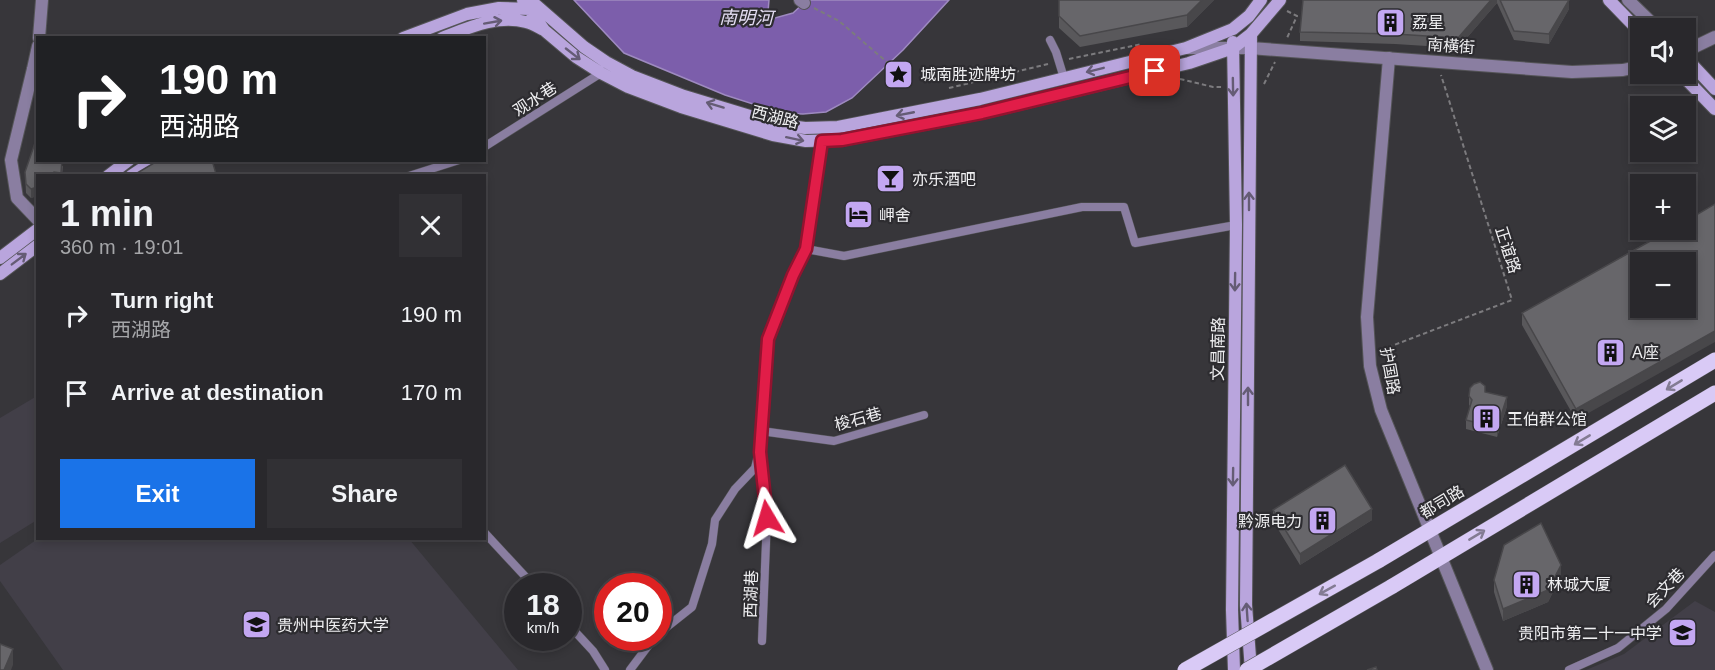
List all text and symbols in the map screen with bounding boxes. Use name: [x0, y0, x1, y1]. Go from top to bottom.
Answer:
building icon: 荔星: [1375, 6, 1407, 38]
water label: 南明河: [719, 8, 776, 29]
place label: 荔星: [1412, 14, 1444, 31]
one-way arrow: [482, 16, 502, 27]
map controls: [1630, 18, 1696, 318]
button: sound: [1630, 18, 1696, 84]
street label: 南横街: [1426, 36, 1476, 56]
pin: [1129, 45, 1180, 96]
one-way arrow: [565, 48, 581, 61]
icon: arrive: [1138, 54, 1171, 87]
text: 190 m: [159, 56, 278, 103]
place icon: 城南胜迹牌坊: [883, 58, 915, 90]
icon: right: [60, 60, 138, 138]
one-way arrow: [1086, 65, 1105, 77]
place label: 城南胜迹牌坊: [920, 66, 1016, 83]
one-way arrow: [1228, 77, 1239, 97]
street label: 观水巷: [510, 79, 560, 119]
button: layers: [1630, 96, 1696, 162]
one-way arrow: [706, 99, 725, 110]
street label: 西湖路: [750, 103, 800, 131]
one-way arrow: [896, 109, 915, 120]
text: 西湖路: [159, 112, 240, 142]
one-way arrow: [784, 134, 804, 145]
bar icon: 亦乐酒吧: [875, 163, 907, 195]
place label: 亦乐酒吧: [912, 171, 976, 188]
button: +: [1630, 174, 1696, 240]
one-way arrow: [1243, 191, 1255, 211]
text: 1 min: [60, 193, 154, 234]
button: close: [399, 194, 462, 257]
hotel icon: 岬舍: [842, 199, 874, 231]
place label: 岬舍: [879, 207, 911, 224]
street label: 正谊路: [1492, 225, 1524, 275]
text: 360 m · 19:01: [60, 236, 183, 258]
button: −: [1630, 252, 1696, 318]
one-way arrow: [10, 253, 26, 266]
one-way arrow: [1229, 272, 1241, 292]
text: Turn right: [111, 288, 213, 313]
icon: right: [60, 299, 93, 332]
text: 190 m: [401, 302, 462, 327]
street label: 文昌南路: [1209, 317, 1227, 381]
text: 西湖路: [111, 319, 171, 341]
building icon: A座: [1595, 336, 1627, 368]
place label: A座: [1632, 344, 1659, 361]
street label: 护国路: [1377, 346, 1403, 396]
icon: arrive: [60, 377, 93, 410]
text: Arrive at destination: [111, 380, 324, 405]
text: 170 m: [401, 380, 462, 405]
one-way arrow: [1666, 380, 1683, 392]
one-way arrow: [1242, 386, 1254, 406]
building icon: 王伯群公馆: [1470, 403, 1502, 435]
street label: 梭石巷: [833, 405, 883, 433]
place label: 王伯群公馆: [1507, 411, 1587, 428]
one-way arrow: [1574, 434, 1591, 446]
button: Exit: [60, 459, 255, 528]
button: Share: [267, 459, 462, 528]
one-way arrow: [1227, 467, 1239, 487]
street label: 都司路: [1417, 482, 1467, 522]
position arrow: [735, 486, 799, 550]
building icon: 黔源电力: [1307, 505, 1339, 537]
place label: 黔源电力: [1238, 513, 1302, 530]
one-way arrow: [1468, 529, 1485, 541]
street label: 会文巷: [1642, 565, 1688, 611]
building icon: 林城大厦: [1510, 568, 1542, 600]
street label: 西湖巷: [742, 570, 760, 618]
speed limit sign: 20: [594, 573, 672, 651]
place label: 林城大厦: [1547, 576, 1611, 593]
one-way arrow: [1319, 584, 1336, 596]
text: 18: [526, 588, 560, 621]
one-way arrow: [1241, 602, 1252, 622]
school or university icon: 贵州中医药大学: [240, 609, 272, 641]
place label: 贵州中医药大学: [277, 617, 389, 634]
school or university icon: 贵阳市第二十一中学: [1667, 617, 1699, 649]
text: km/h: [527, 619, 559, 636]
place label: 贵阳市第二十一中学: [1518, 625, 1662, 642]

